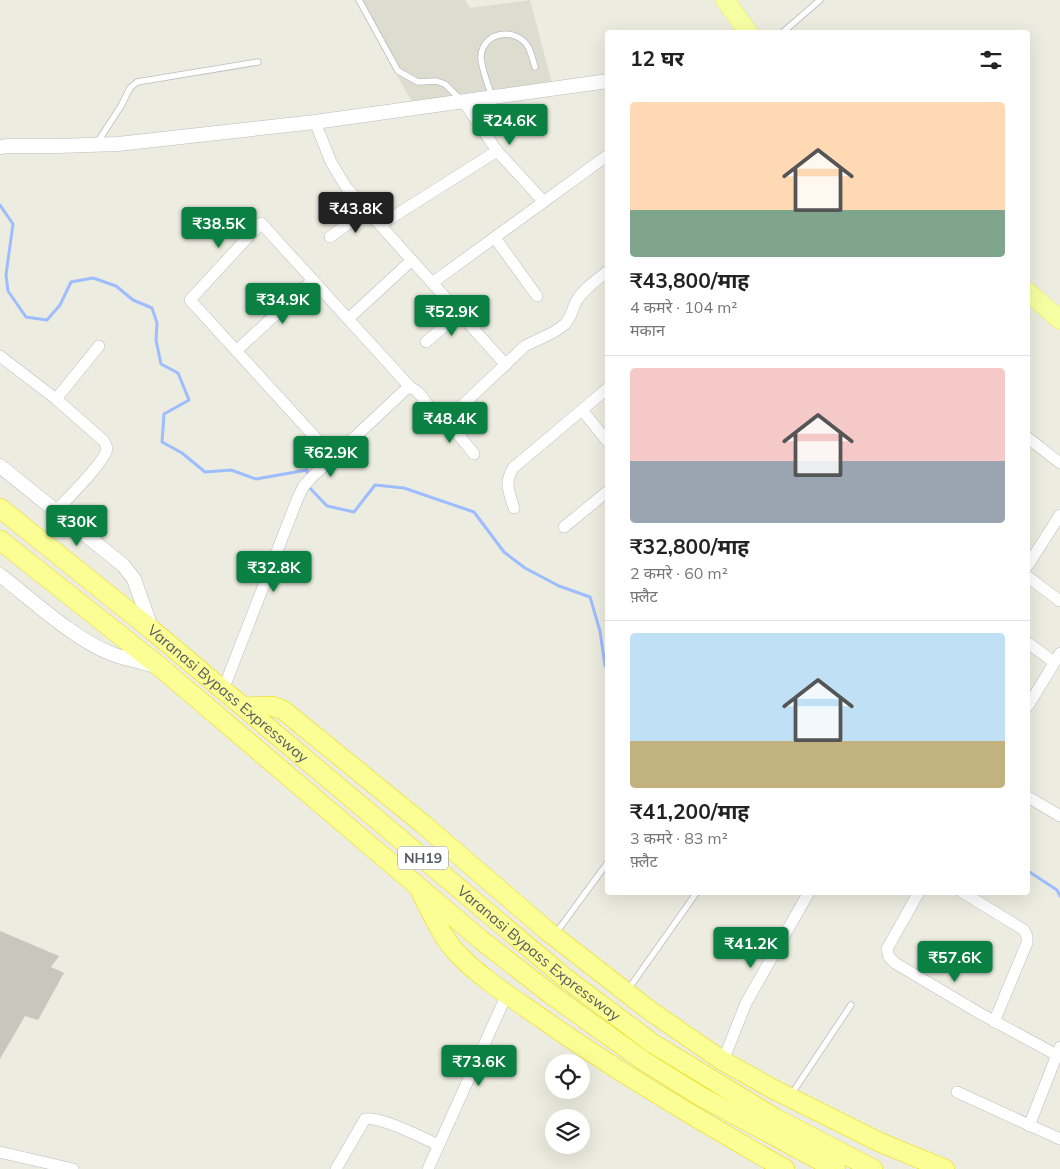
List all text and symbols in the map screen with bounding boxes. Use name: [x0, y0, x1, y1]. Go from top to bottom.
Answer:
text: 12 घर: [630, 45, 684, 71]
icon: filters: [977, 46, 1005, 74]
pin: ₹24.6K: [469, 104, 551, 146]
text: ₹24.6K: [483, 110, 537, 130]
icon: home: [773, 135, 863, 225]
pin: ₹43.8K: [315, 192, 397, 234]
text: ₹43.8K: [329, 198, 383, 218]
pin: ₹38.5K: [178, 206, 260, 249]
text: ₹38.5K: [192, 213, 246, 233]
text: ₹43,800/माह: [630, 267, 749, 293]
pin: ₹34.9K: [242, 282, 324, 325]
text: ₹34.9K: [256, 289, 310, 309]
pin: ₹52.9K: [411, 294, 493, 337]
text: 4 कमरे · 104 m²: [630, 297, 737, 317]
text: ₹52.9K: [425, 301, 479, 321]
text: मकान: [630, 320, 665, 340]
icon: home: [773, 400, 863, 490]
pin: ₹48.4K: [409, 402, 491, 444]
text: ₹48.4K: [423, 408, 477, 428]
pin: ₹62.9K: [290, 436, 372, 478]
text: ₹62.9K: [304, 442, 358, 462]
pin: ₹30K: [47, 504, 107, 547]
text: ₹30K: [57, 511, 97, 531]
text: ₹32,800/माह: [630, 533, 749, 559]
pin: ₹32.8K: [233, 550, 315, 593]
text: ₹32.8K: [247, 557, 301, 577]
text: 2 कमरे · 60 m²: [630, 563, 728, 583]
text: फ़्लैट: [630, 586, 658, 606]
street label: Varanasi Bypass Expressway: [144, 620, 313, 767]
icon: home: [773, 665, 863, 755]
text: ₹41,200/माह: [630, 798, 749, 824]
text: 3 कमरे · 83 m²: [630, 828, 728, 848]
road number: NH19: [398, 846, 448, 870]
text: फ़्लैट: [630, 851, 658, 871]
street label: Varanasi Bypass Expressway: [453, 881, 624, 1025]
pin: ₹41.2K: [710, 926, 792, 969]
text: ₹41.2K: [724, 933, 778, 953]
pin: ₹57.6K: [914, 940, 996, 983]
text: ₹57.6K: [928, 947, 982, 967]
pin: ₹73.6K: [438, 1044, 520, 1087]
text: ₹73.6K: [452, 1051, 506, 1071]
map controls: [545, 1054, 590, 1154]
button: locate: [545, 1054, 590, 1099]
button: layers: [545, 1109, 590, 1154]

